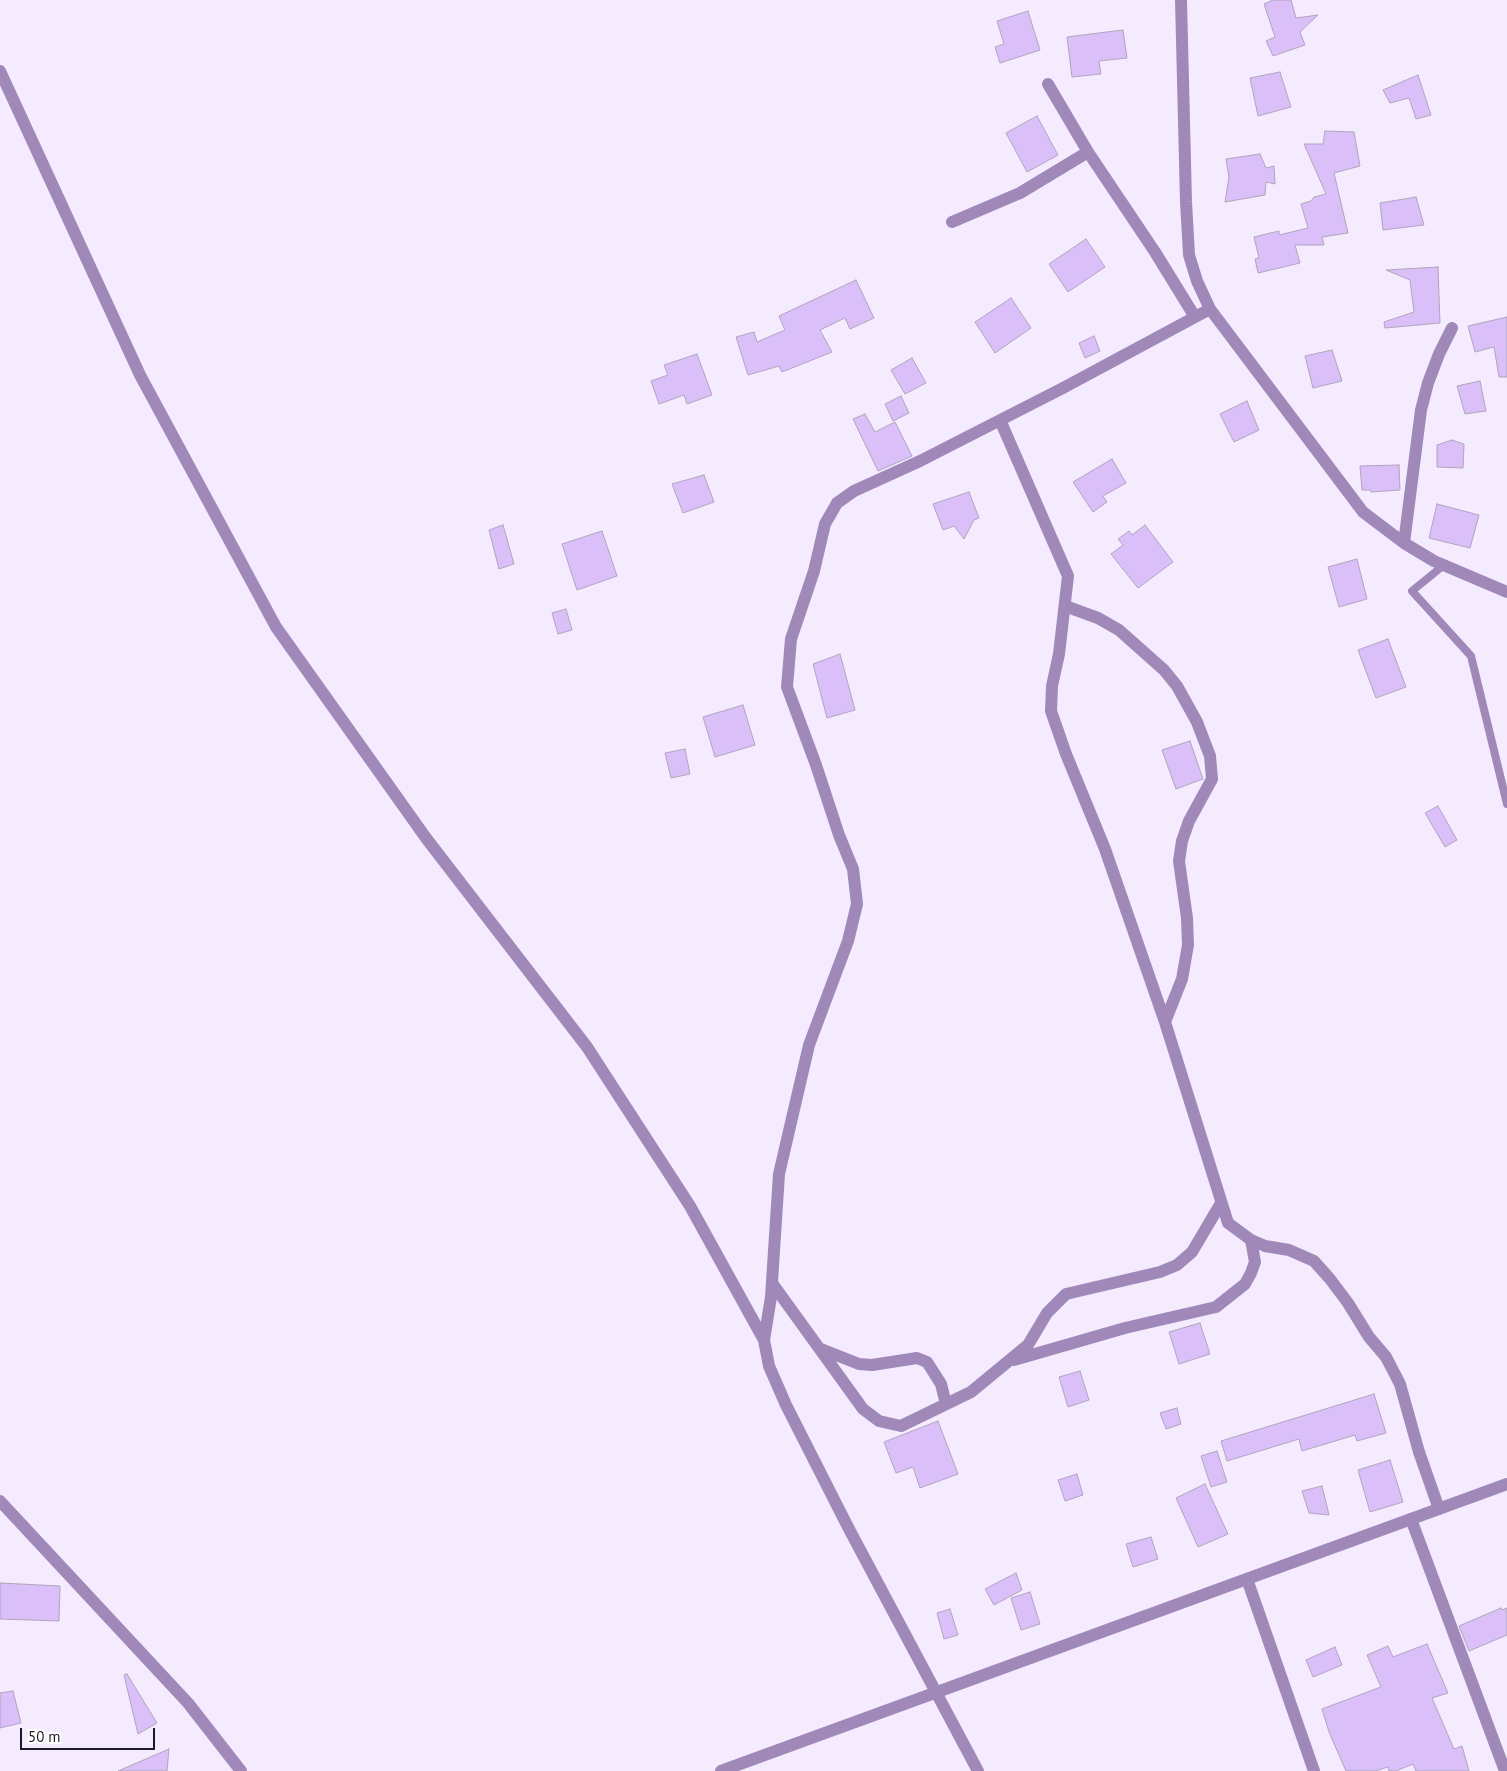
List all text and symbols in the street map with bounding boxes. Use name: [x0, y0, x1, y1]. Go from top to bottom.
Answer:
scale bar: [22, 1718, 158, 1750]
text: 50 m: [28, 1727, 61, 1746]

